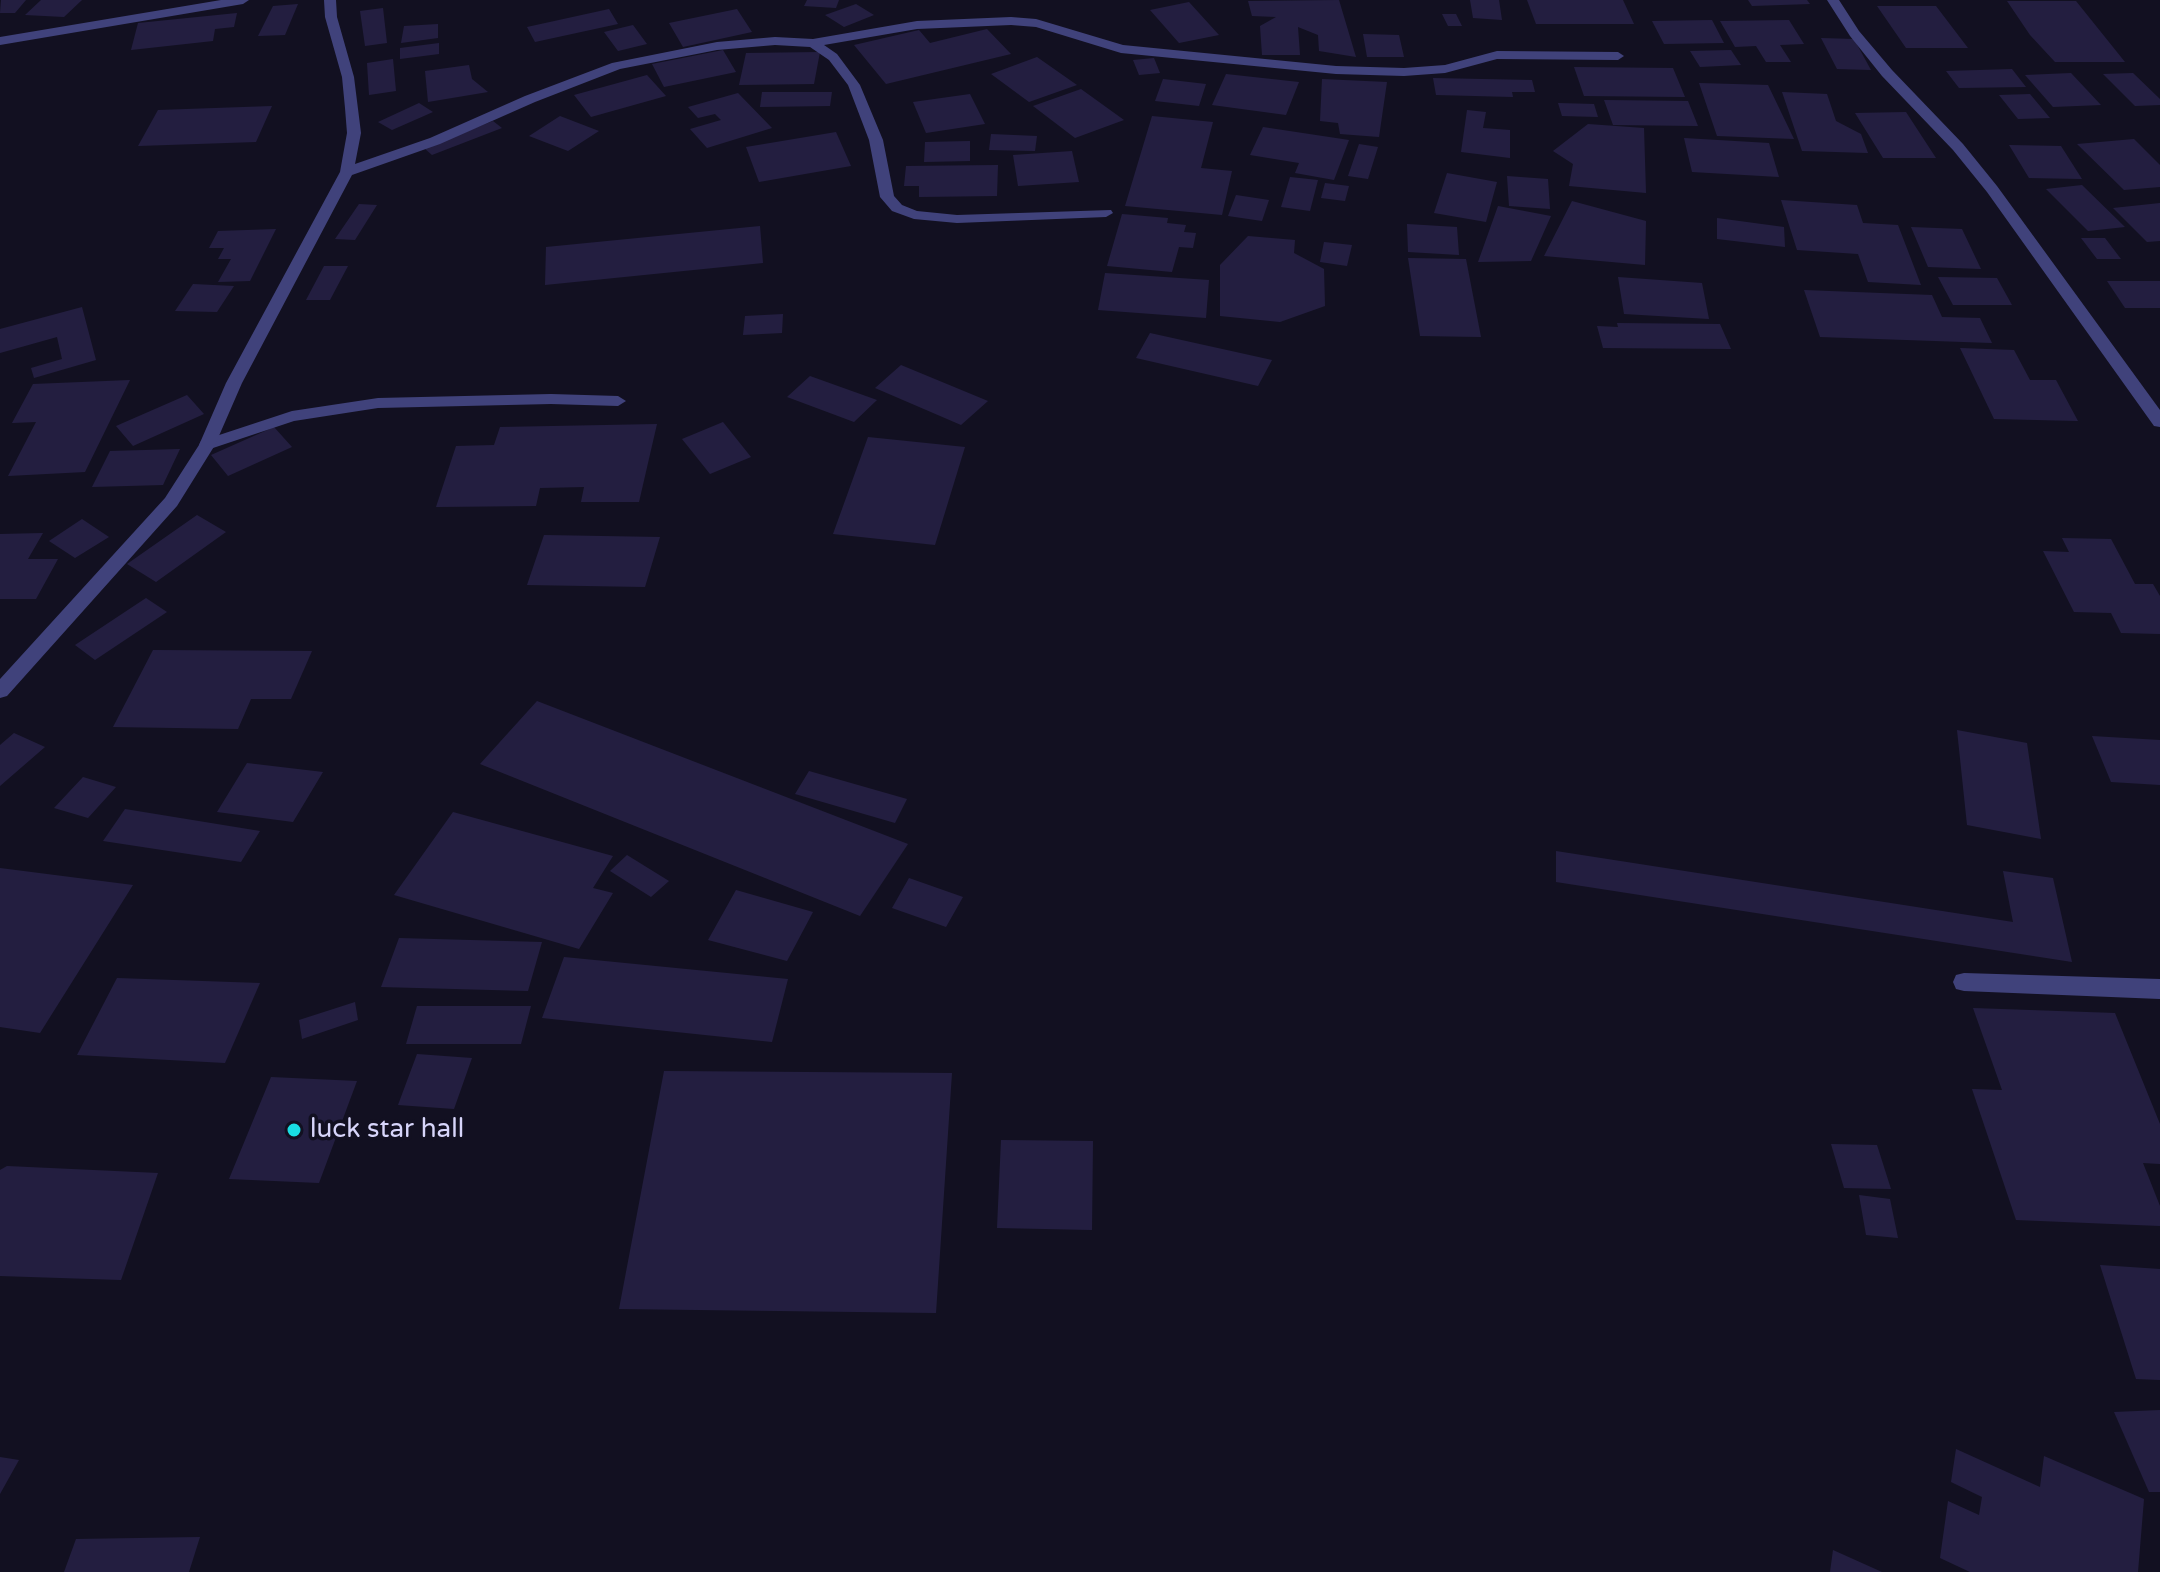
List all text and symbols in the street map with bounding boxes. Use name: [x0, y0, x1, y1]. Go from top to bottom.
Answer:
place label: luck star hall: [310, 1114, 464, 1146]
marker: luck star hall: [285, 1121, 303, 1139]

